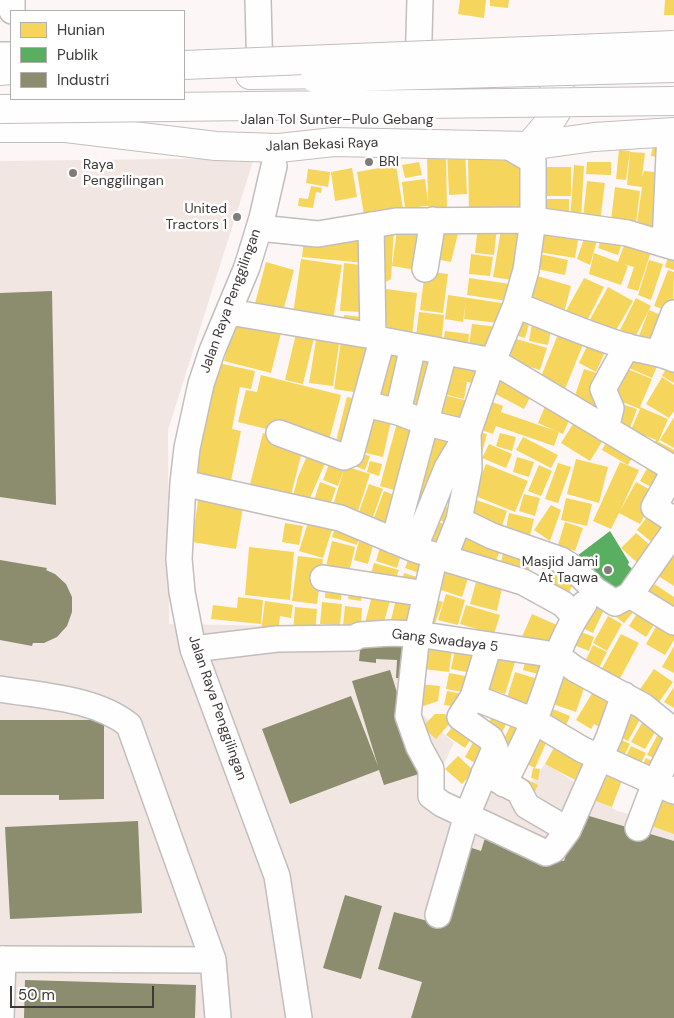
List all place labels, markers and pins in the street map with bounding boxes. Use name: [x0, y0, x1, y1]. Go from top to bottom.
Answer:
place label: BRI: [379, 154, 399, 170]
marker: BRI: [363, 156, 375, 168]
place label: Raya Penggilingan: [83, 157, 164, 190]
marker: Raya Penggilingan: [67, 167, 79, 179]
place label: United Tractors 1: [165, 201, 227, 233]
marker: United Tractors 1: [231, 211, 243, 223]
place label: Masjid Jami At Taqwa: [522, 554, 598, 586]
marker: Masjid Jami At Taqwa: [602, 564, 614, 576]

